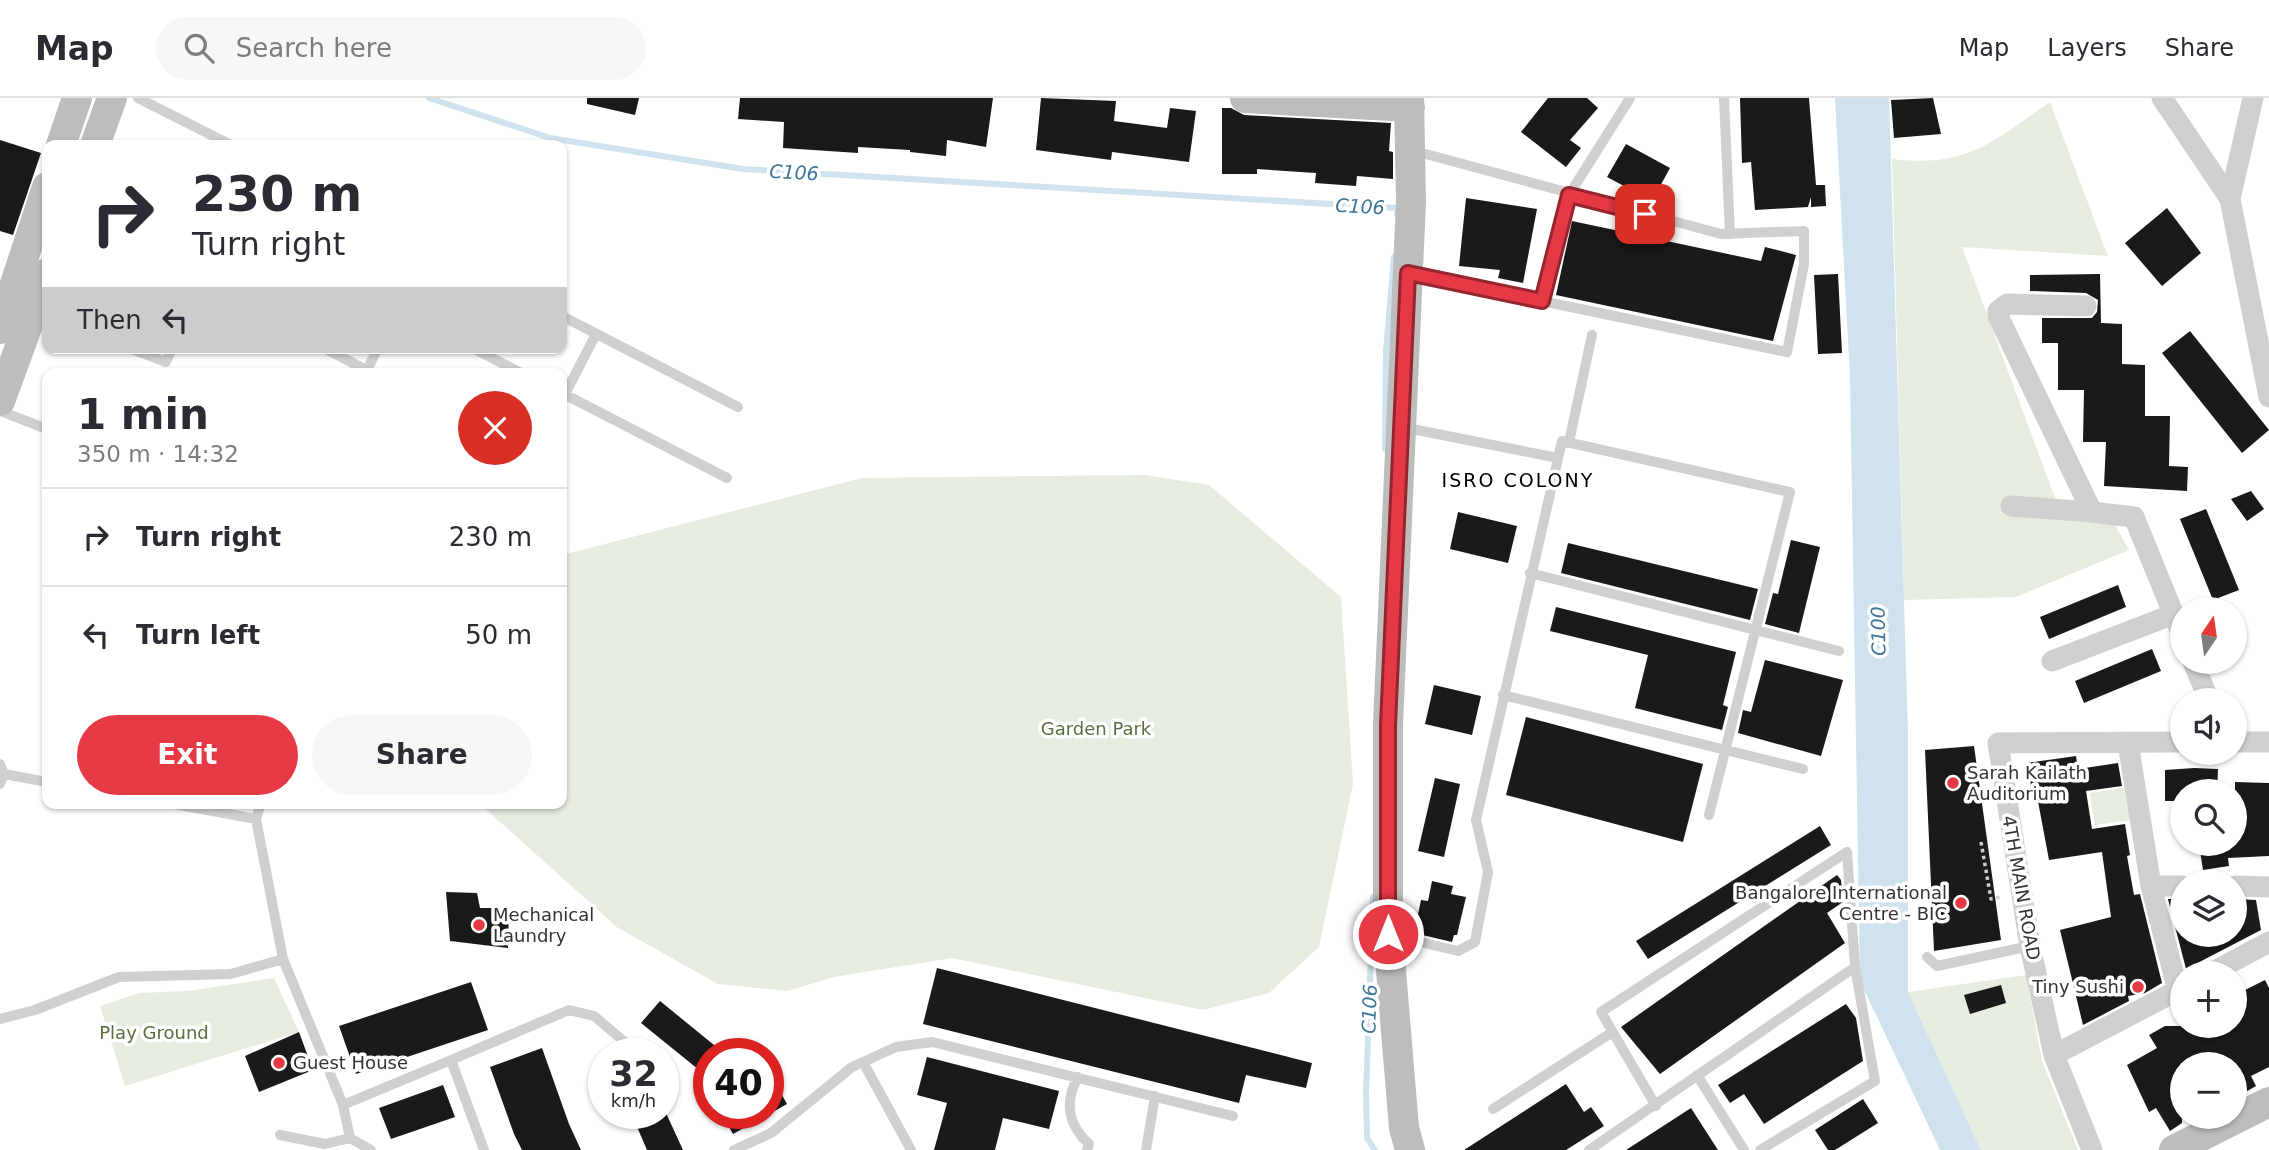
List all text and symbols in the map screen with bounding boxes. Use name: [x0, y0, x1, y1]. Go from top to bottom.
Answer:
search box: [156, 17, 646, 80]
text: Map: [35, 29, 114, 68]
icon: search: [180, 29, 218, 67]
text: Search here: [236, 33, 392, 63]
text: Map: [1959, 34, 2009, 62]
text: Layers: [2047, 34, 2127, 62]
text: Share: [2165, 34, 2234, 62]
water label: C106: [769, 160, 819, 184]
text: 230 m: [192, 166, 362, 223]
icon: right: [77, 168, 168, 259]
pin: [1615, 184, 1675, 244]
water label: C106: [1335, 194, 1385, 218]
icon: arrive: [1626, 195, 1664, 233]
text: Turn right: [192, 225, 345, 263]
icon: left: [156, 301, 194, 339]
text: Then: [77, 305, 142, 335]
text: 1 min: [77, 390, 209, 439]
button: close: [458, 391, 532, 465]
text: 350 m · 14:32: [77, 441, 239, 467]
district label: ISRO COLONY: [1442, 469, 1594, 491]
icon: right: [77, 518, 115, 556]
text: Turn right: [136, 522, 281, 552]
text: 230 m: [449, 522, 532, 552]
north arrow: [2170, 597, 2247, 674]
map controls: [2170, 597, 2247, 1129]
water label: C100: [1867, 606, 1889, 656]
icon: left: [77, 616, 115, 654]
text: Turn left: [136, 620, 260, 650]
text: 50 m: [465, 620, 532, 650]
button: sound: [2170, 688, 2247, 765]
button: Exit: [77, 715, 298, 795]
button: Share: [312, 715, 532, 795]
park label: Garden Park: [1041, 718, 1152, 739]
place label: Sarah Kailath Auditorium: [1967, 762, 2087, 804]
marker: Sarah Kailath Auditorium: [1945, 775, 1961, 791]
button: search: [2170, 779, 2247, 856]
street label: 4TH MAIN ROAD: [1998, 814, 2045, 962]
button: layers: [2170, 870, 2247, 947]
place label: Bangalore International Centre - BIC: [1735, 882, 1947, 924]
marker: Bangalore International Centre - BIC: [1953, 895, 1969, 911]
position arrow: [1351, 897, 1425, 971]
place label: Mechanical Laundry: [493, 904, 594, 946]
marker: Mechanical Laundry: [471, 917, 487, 933]
button: +: [2170, 961, 2247, 1038]
place label: Tiny Sushi: [2031, 976, 2124, 997]
marker: Tiny Sushi: [2130, 979, 2146, 995]
water label: C106: [1357, 984, 1381, 1034]
park label: Play Ground: [99, 1022, 209, 1043]
speed limit sign: 40: [693, 1038, 784, 1129]
place label: Guest House: [293, 1052, 408, 1073]
button: −: [2170, 1052, 2247, 1129]
text: 32: [609, 1054, 658, 1094]
marker: Guest House: [271, 1055, 287, 1071]
text: km/h: [611, 1090, 656, 1111]

